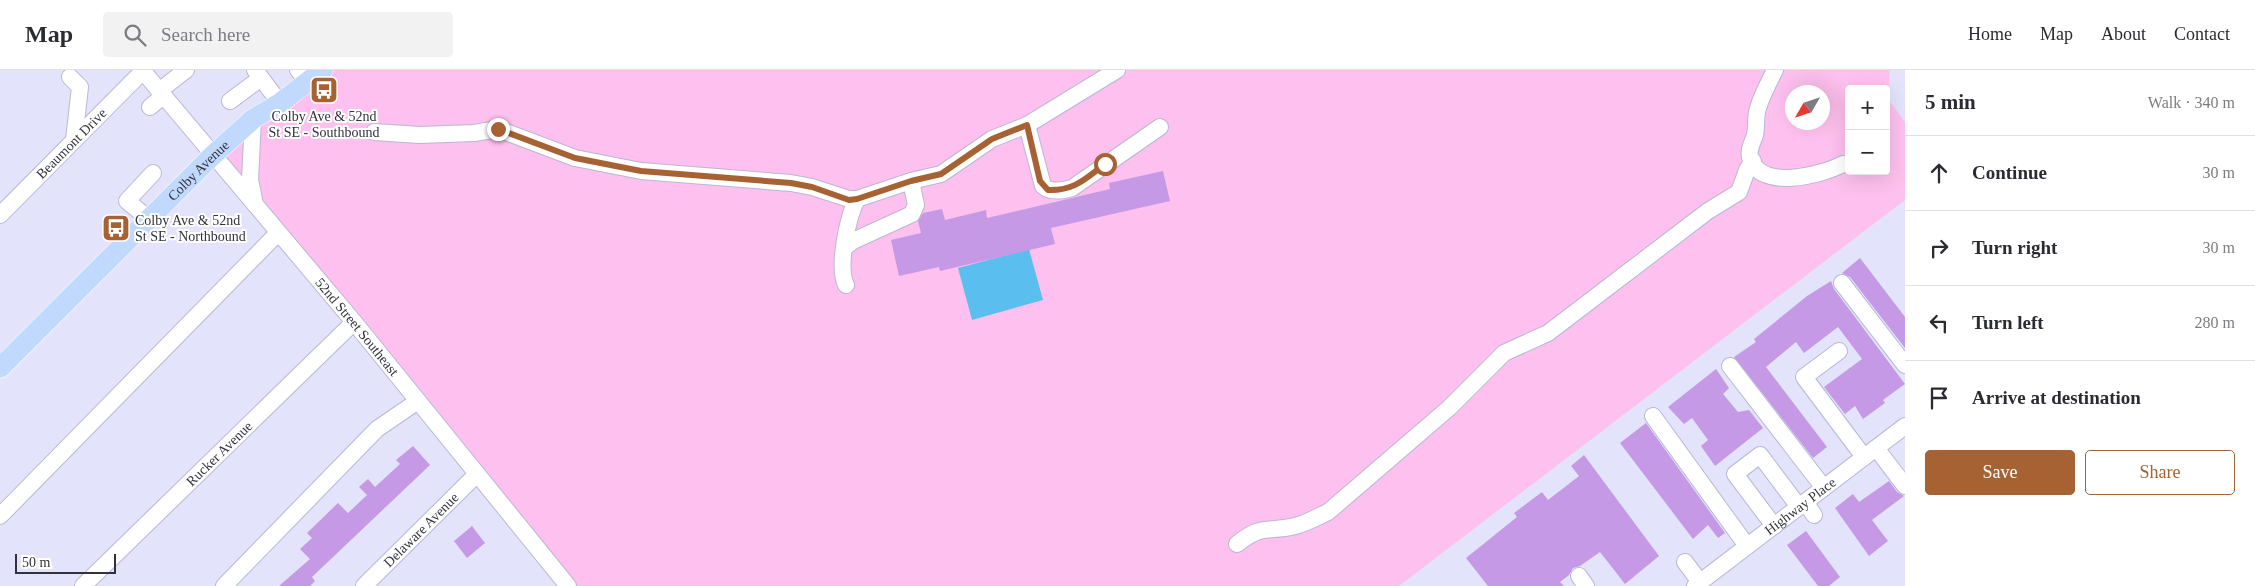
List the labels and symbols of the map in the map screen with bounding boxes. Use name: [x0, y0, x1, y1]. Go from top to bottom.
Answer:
bus stop icon: Colby Ave & 52nd St SE - Southbound: [309, 75, 339, 105]
north arrow: [1785, 85, 1830, 130]
street label: Beaumont Drive: [33, 105, 110, 182]
place label: Colby Ave & 52nd St SE - Southbound: [269, 109, 379, 140]
route end: [487, 118, 510, 141]
street label: Colby Avenue: [165, 137, 232, 204]
route start: [1094, 153, 1117, 176]
bus stop icon: Colby Ave & 52nd St SE - Northbound: [101, 213, 131, 243]
place label: Colby Ave & 52nd St SE - Northbound: [135, 213, 246, 244]
street label: 52nd Street Southeast: [312, 275, 402, 379]
street label: Rucker Avenue: [184, 419, 255, 489]
street label: Highway Place: [1762, 475, 1839, 538]
street label: Delaware Avenue: [381, 490, 462, 570]
scale bar: [15, 551, 116, 574]

